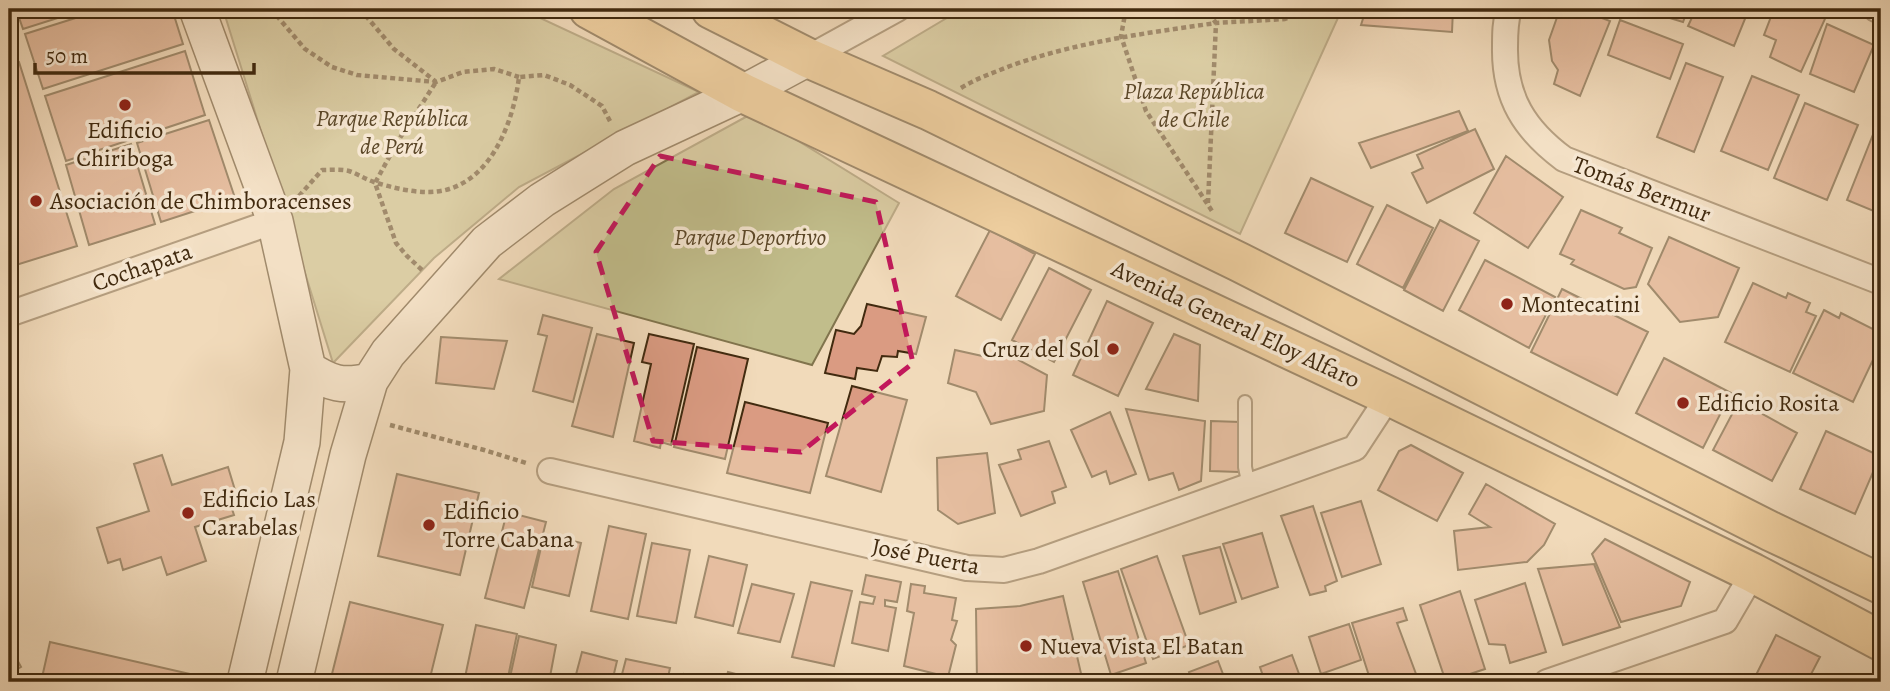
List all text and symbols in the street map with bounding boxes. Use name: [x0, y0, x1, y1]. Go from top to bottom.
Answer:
scale bar: [35, 32, 254, 76]
text: 50 m: [46, 42, 88, 70]
park label: Plaza República de Chile: [1123, 75, 1265, 135]
marker: Edificio Chiriboga: [117, 97, 133, 113]
park label: Parque República de Perú: [316, 102, 468, 162]
place label: Edificio Chiriboga: [76, 114, 175, 174]
street label: Tomás Bermur: [1568, 148, 1716, 230]
place label: Asociación de Chimboracenses: [49, 185, 352, 217]
marker: Asociación de Chimboracenses: [28, 193, 44, 209]
park label: Parque Deportivo: [674, 221, 826, 253]
street label: Cochapata: [88, 235, 197, 299]
street label: Avenida General Eloy Alfaro: [1106, 252, 1365, 396]
place label: Montecatini: [1521, 288, 1640, 320]
marker: Montecatini: [1499, 296, 1515, 312]
place label: Cruz del Sol: [982, 333, 1099, 365]
marker: Cruz del Sol: [1105, 341, 1121, 357]
place label: Edificio Rosita: [1697, 387, 1840, 419]
marker: Edificio Rosita: [1675, 395, 1691, 411]
place label: Edificio Las Carabelas: [202, 483, 316, 543]
place label: Edificio Torre Cabana: [443, 495, 575, 555]
marker: Edificio Las Carabelas: [180, 505, 196, 521]
marker: Edificio Torre Cabana: [421, 517, 437, 533]
street label: José Puerta: [869, 530, 983, 582]
place label: Nueva Vista El Batan: [1040, 630, 1244, 662]
marker: Nueva Vista El Batan: [1018, 638, 1034, 654]

